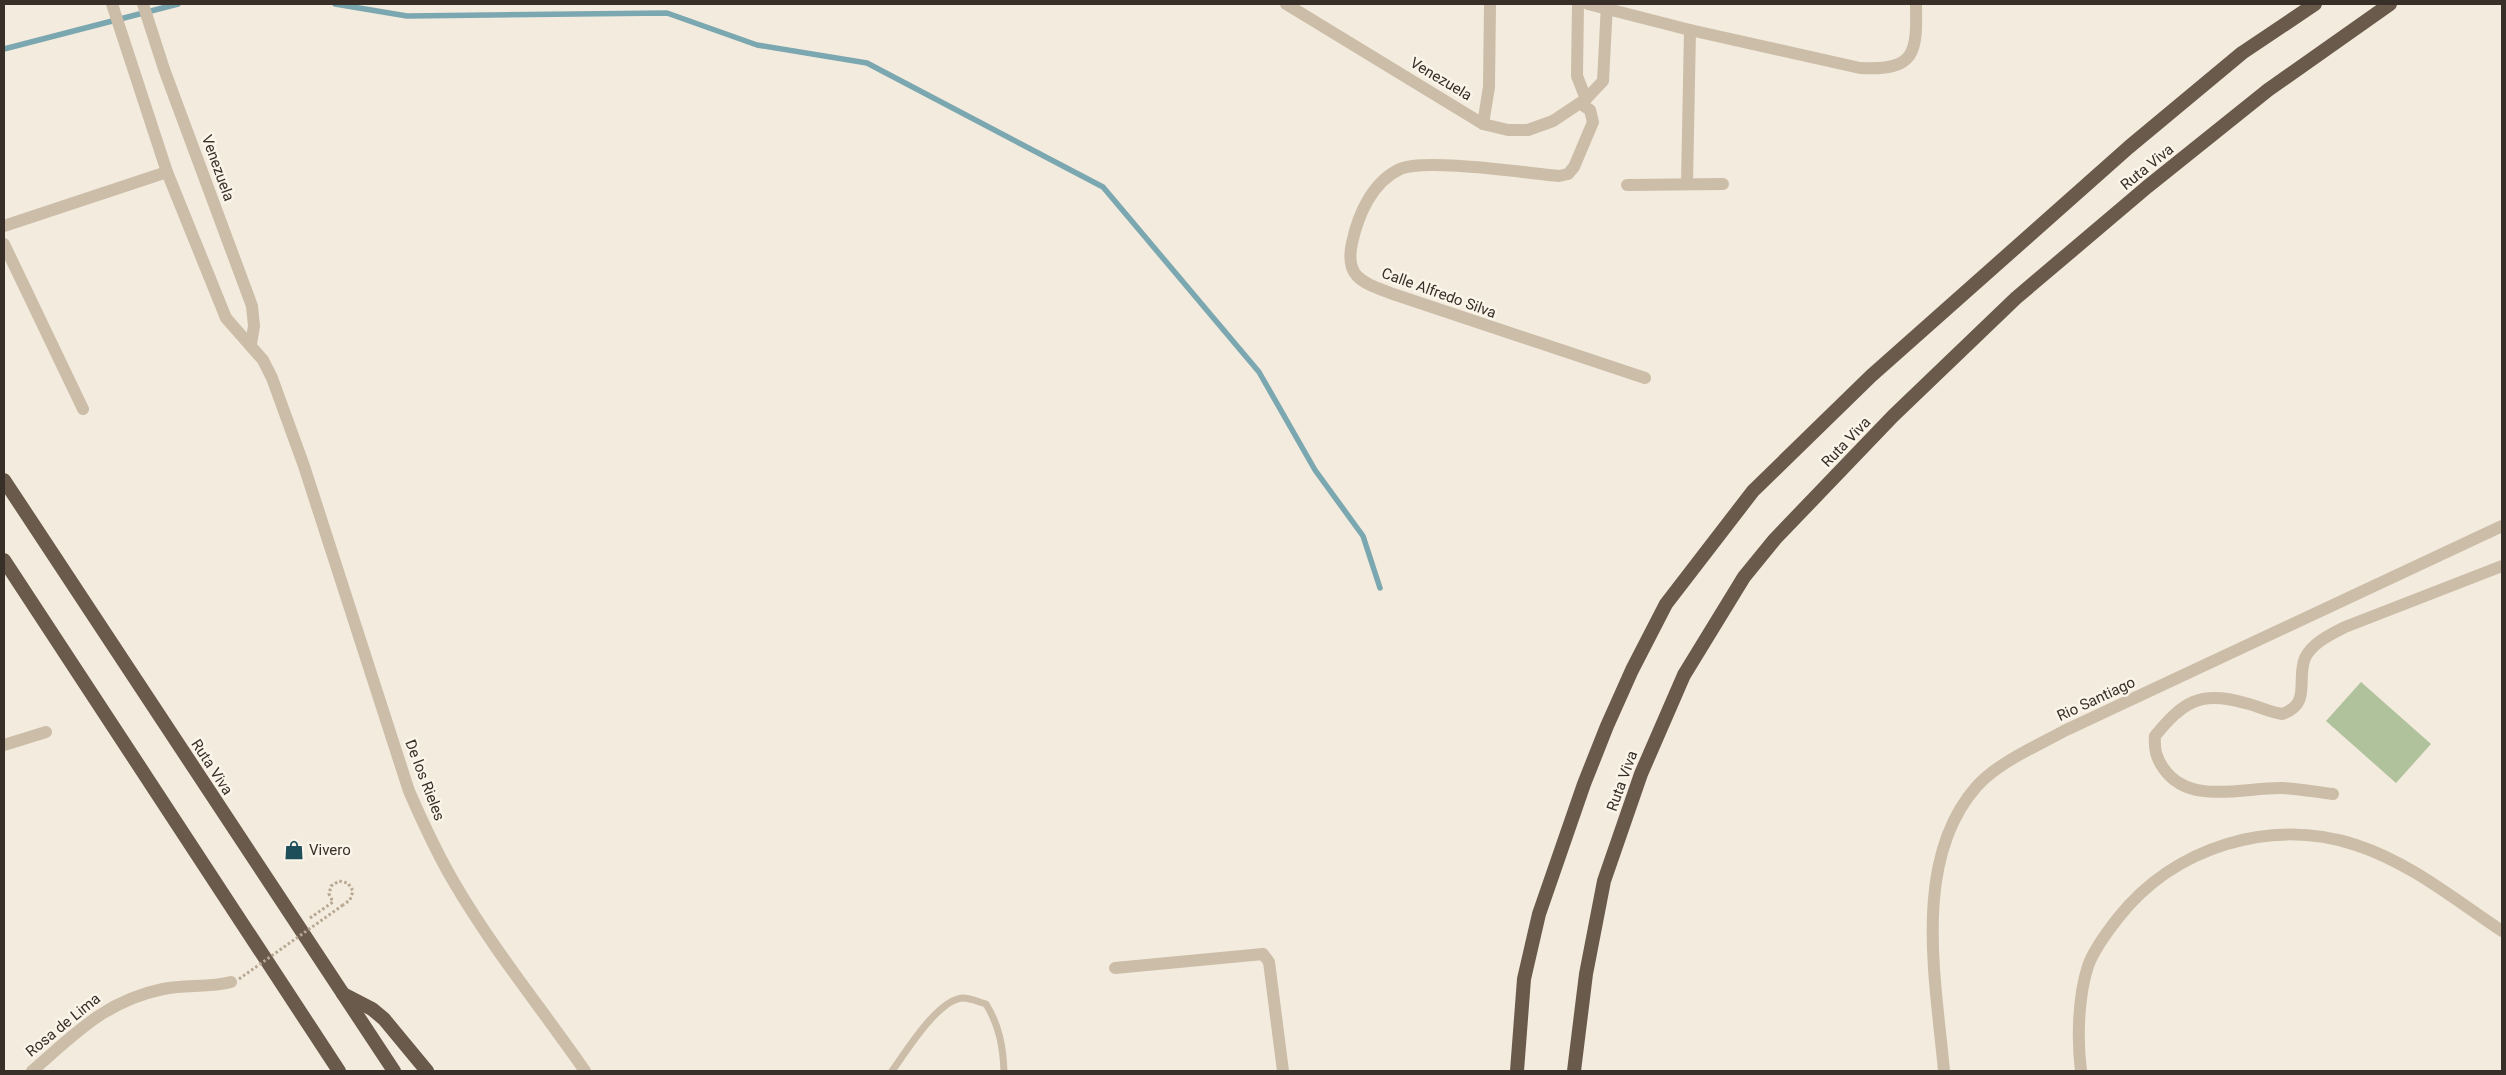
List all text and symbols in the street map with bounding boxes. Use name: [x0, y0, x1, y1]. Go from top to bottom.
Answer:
street label: Venezuela: [1407, 54, 1475, 104]
street label: Venezuela: [198, 133, 238, 203]
street label: Ruta Viva: [2117, 140, 2177, 194]
street label: Calle Alfredo Silva: [1379, 264, 1499, 322]
street label: Ruta Viva: [1818, 413, 1874, 471]
street label: Rio Santiago: [2054, 673, 2138, 725]
street label: Ruta Viva: [187, 736, 237, 798]
street label: De los Rieles: [401, 737, 449, 823]
street label: Ruta Viva: [1603, 748, 1641, 814]
shop icon: Vivero: [283, 839, 305, 861]
place label: Vivero: [309, 841, 351, 859]
street label: Rosa de Lima: [22, 989, 104, 1061]

